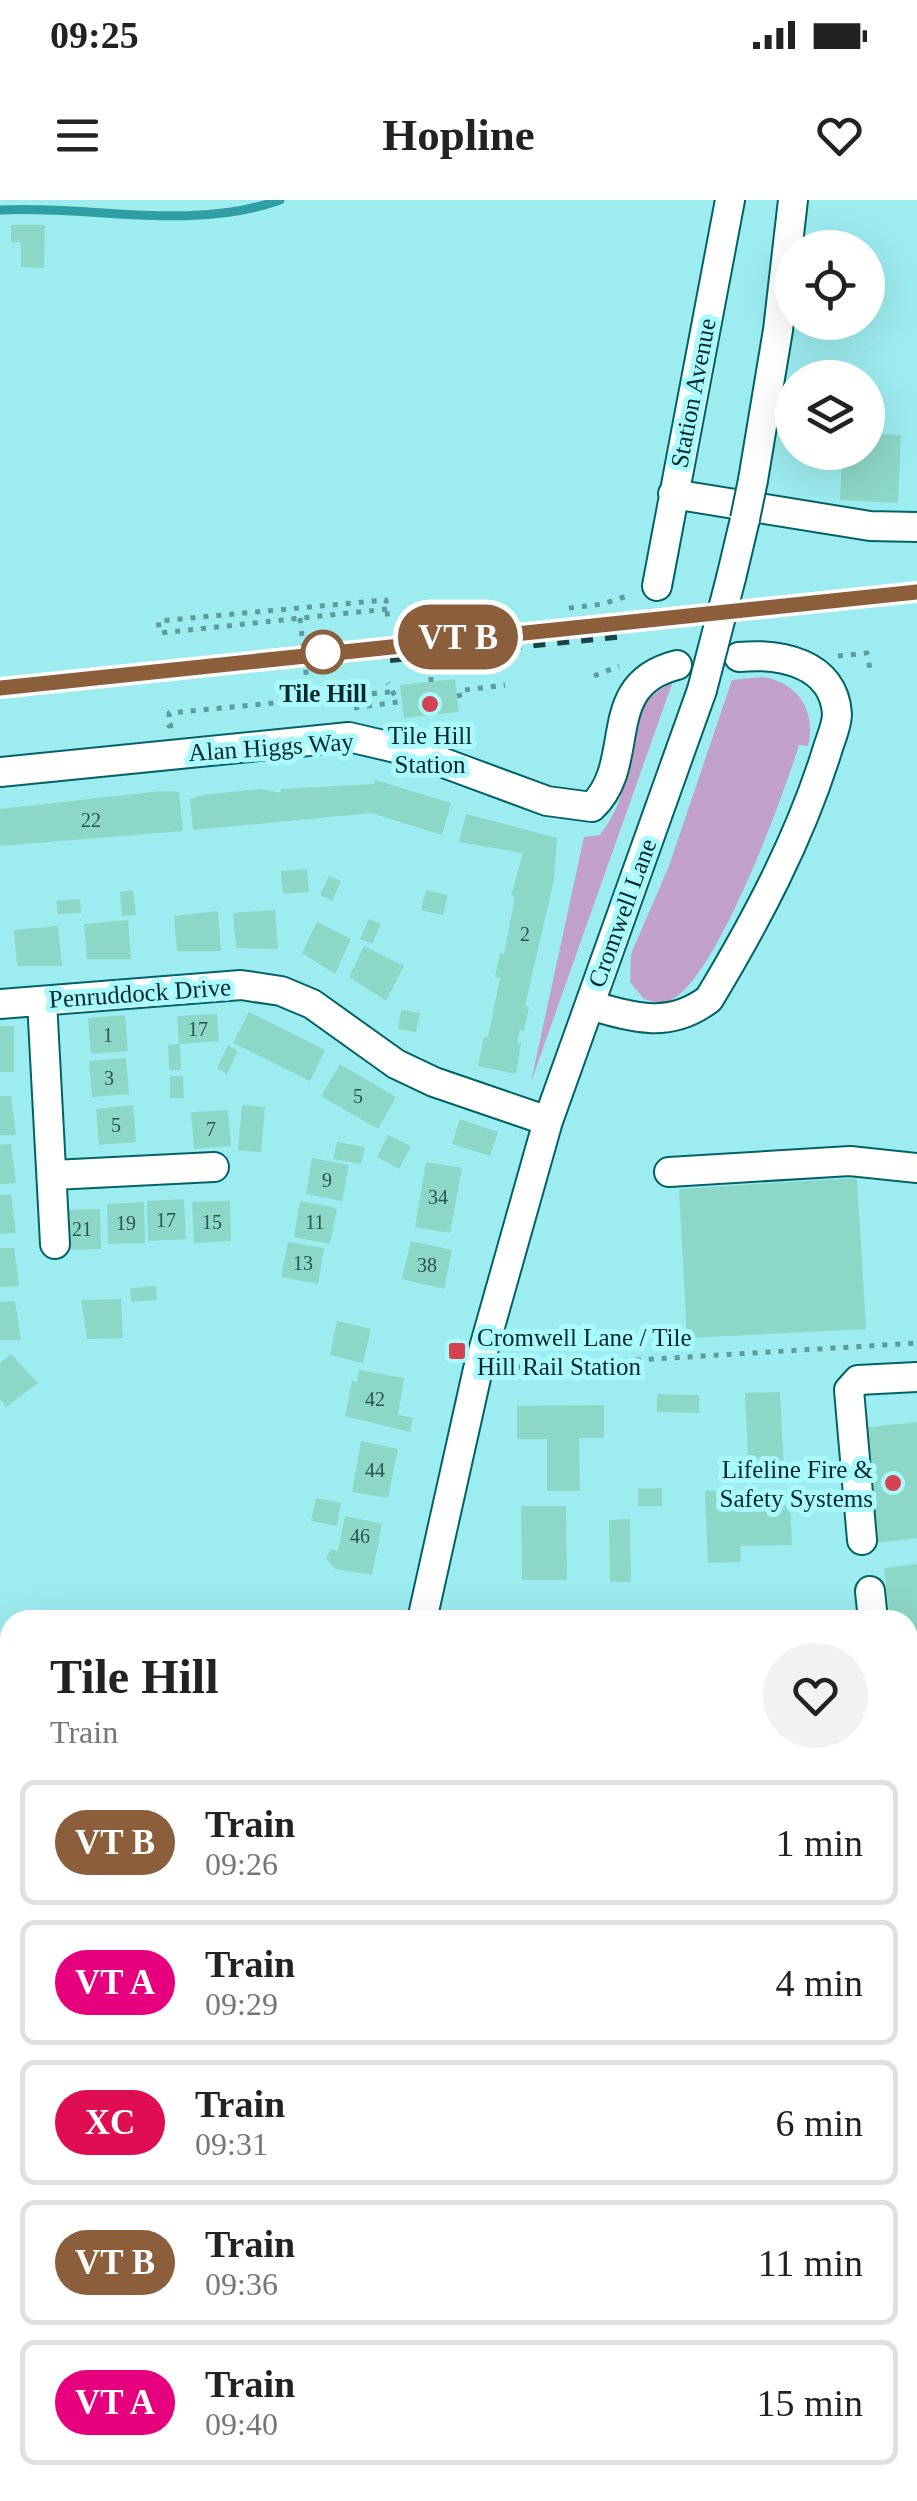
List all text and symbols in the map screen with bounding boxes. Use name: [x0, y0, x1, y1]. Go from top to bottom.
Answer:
text: 09:25: [50, 14, 139, 56]
icon: menu: [50, 108, 105, 163]
icon: heart: [812, 108, 867, 163]
text: Hopline: [382, 110, 535, 160]
map controls: [775, 230, 885, 470]
button: locate: [775, 230, 885, 340]
street label: Station Avenue: [665, 316, 721, 470]
button: layers: [775, 360, 885, 470]
line badge: VT B: [388, 604, 528, 670]
text: VT B: [418, 618, 498, 657]
marker: Tile Hill: [302, 631, 344, 673]
place label: Tile Hill: [279, 680, 367, 707]
marker: Tile Hill Station: [419, 693, 441, 715]
place label: Tile Hill Station: [388, 722, 472, 778]
street label: Alan Higgs Way: [187, 728, 355, 766]
house number: 22: [81, 809, 101, 831]
street label: Cromwell Lane: [583, 835, 661, 991]
house number: 2: [520, 923, 530, 945]
street label: Penruddock Drive: [48, 973, 232, 1013]
house number: 17: [188, 1018, 208, 1040]
house number: 1: [103, 1024, 113, 1046]
house number: 3: [104, 1067, 114, 1089]
house number: 5: [353, 1085, 363, 1107]
house number: 5: [111, 1114, 121, 1136]
house number: 7: [206, 1118, 216, 1140]
house number: 9: [322, 1169, 332, 1191]
house number: 34: [428, 1186, 448, 1208]
house number: 17: [156, 1209, 176, 1231]
house number: 15: [202, 1211, 222, 1233]
house number: 11: [305, 1211, 325, 1233]
house number: 19: [116, 1212, 136, 1234]
house number: 21: [72, 1218, 92, 1240]
house number: 13: [293, 1252, 313, 1274]
house number: 38: [417, 1254, 437, 1276]
place label: Cromwell Lane / Tile Hill Rail Station: [477, 1324, 692, 1380]
marker: Cromwell Lane / Tile Hill Rail Station: [446, 1340, 468, 1362]
house number: 42: [365, 1388, 385, 1410]
place label: Lifeline Fire & Safety Systems: [720, 1456, 873, 1512]
house number: 44: [365, 1459, 385, 1481]
marker: Lifeline Fire & Safety Systems: [882, 1472, 904, 1494]
house number: 46: [350, 1525, 370, 1547]
button: heart: [763, 1643, 868, 1748]
text: Tile Hill: [50, 1650, 218, 1703]
text: Train: [50, 1714, 118, 1750]
text: Train: [205, 1803, 295, 1845]
text: 1 min: [775, 1822, 863, 1864]
text: VT B: [75, 1823, 155, 1862]
text: 09:26: [205, 1846, 278, 1882]
text: Train: [205, 1943, 295, 1985]
text: 4 min: [775, 1962, 863, 2004]
text: VT A: [75, 1963, 155, 2002]
text: 09:29: [205, 1986, 278, 2022]
text: Train: [195, 2083, 285, 2125]
text: 6 min: [775, 2102, 863, 2144]
text: XC: [85, 2103, 135, 2142]
text: 09:31: [195, 2126, 268, 2162]
text: Train: [205, 2223, 295, 2265]
text: 11 min: [758, 2242, 863, 2284]
text: VT B: [75, 2243, 155, 2282]
text: 09:36: [205, 2266, 278, 2302]
text: Train: [205, 2363, 295, 2405]
text: 15 min: [756, 2382, 863, 2424]
text: VT A: [75, 2383, 155, 2422]
text: 09:40: [205, 2406, 278, 2442]

